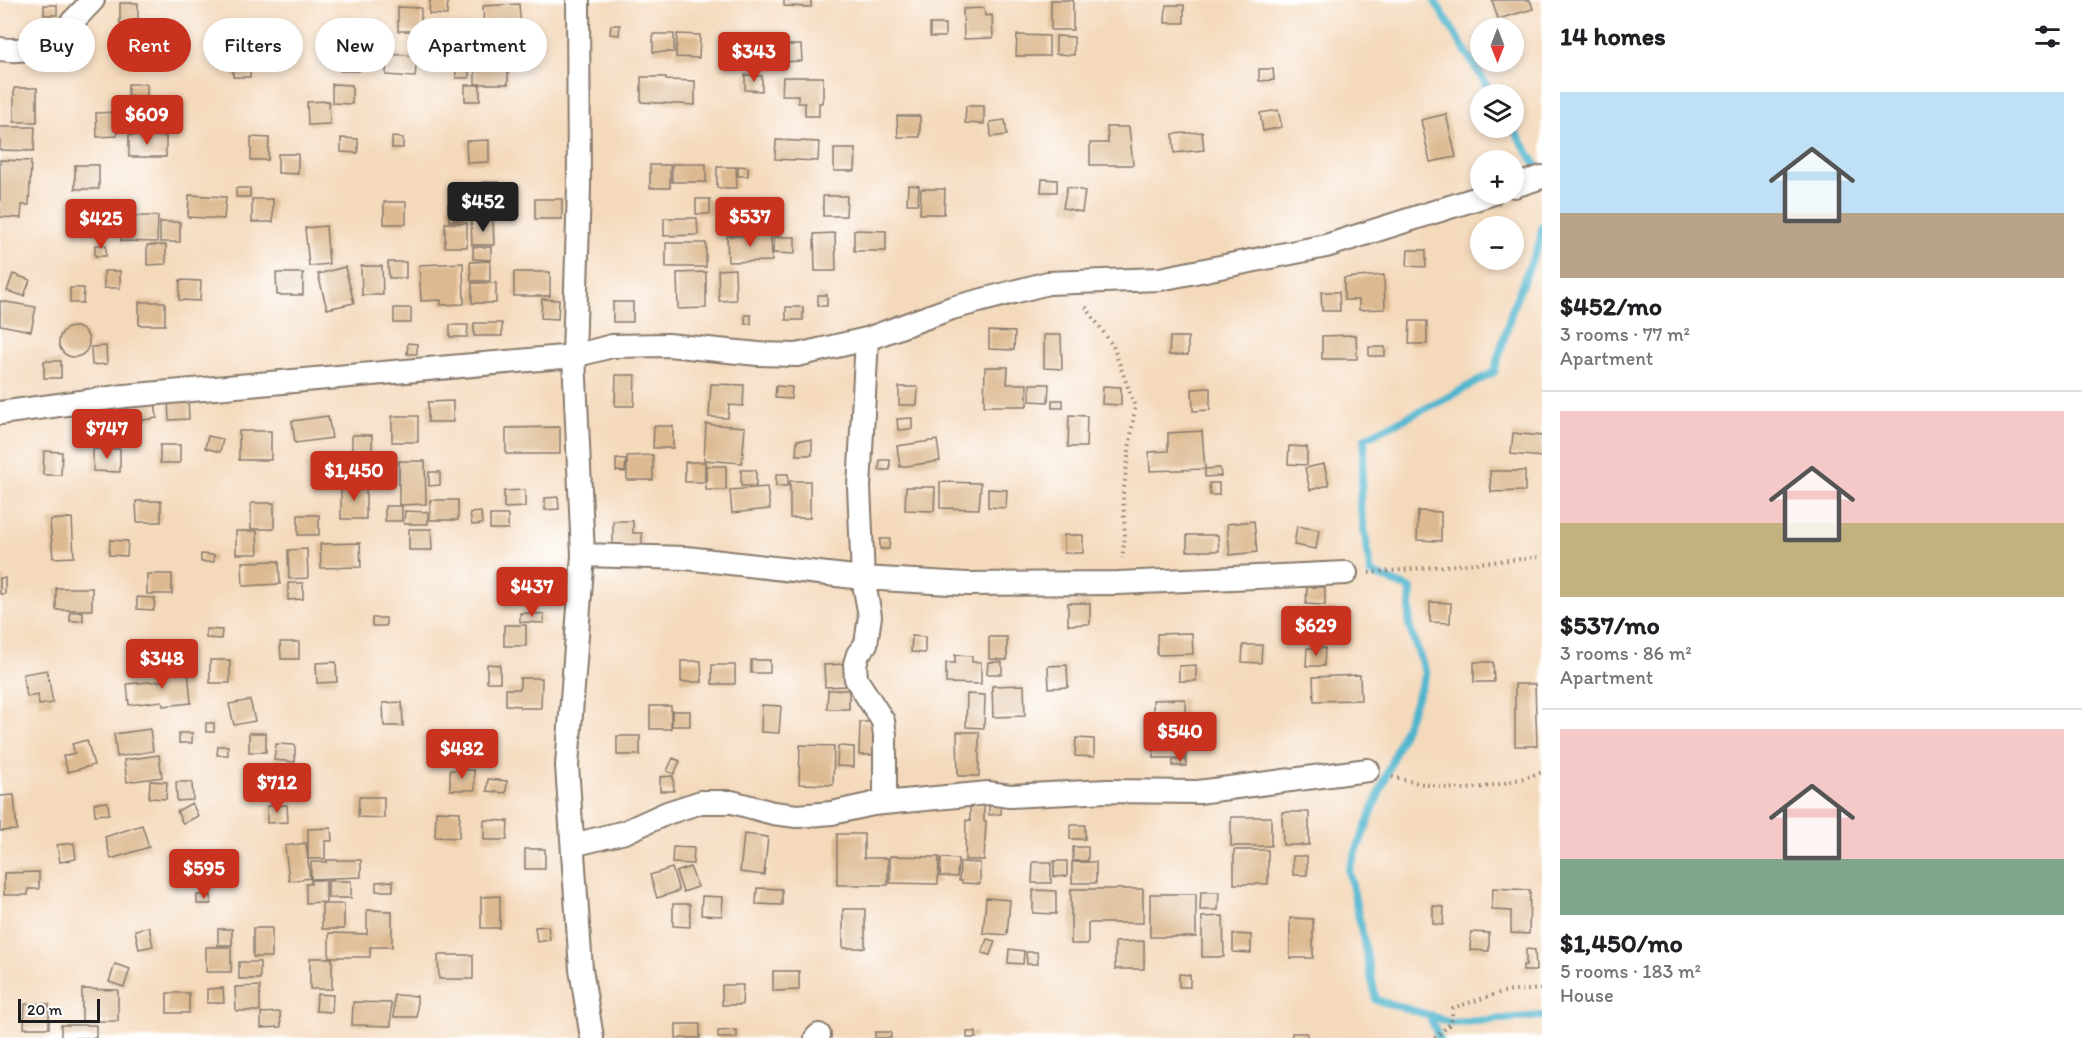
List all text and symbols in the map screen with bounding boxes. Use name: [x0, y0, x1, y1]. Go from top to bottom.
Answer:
chip: Buy: [18, 18, 95, 72]
chip: Rent: [107, 18, 191, 72]
chip: Filters: [203, 18, 303, 72]
chip: New: [315, 18, 395, 72]
chip: Apartment: [407, 18, 547, 72]
north arrow: [1470, 18, 1524, 72]
map controls: [1470, 18, 1524, 270]
text: 14 homes: [1560, 20, 1666, 52]
icon: filters: [2031, 20, 2064, 53]
pin: $343: [718, 32, 790, 83]
text: $343: [732, 39, 776, 63]
button: layers: [1470, 84, 1524, 138]
pin: $609: [111, 95, 183, 146]
text: $609: [125, 102, 169, 126]
icon: home: [1758, 131, 1866, 239]
button: +: [1470, 150, 1524, 204]
pin: $452: [447, 182, 519, 233]
text: $452: [461, 189, 505, 213]
pin: $537: [714, 197, 786, 248]
pin: $425: [65, 199, 137, 250]
text: $537: [729, 204, 771, 228]
text: $425: [79, 206, 123, 230]
button: −: [1470, 216, 1524, 270]
text: $452/mo: [1560, 290, 1662, 322]
text: 3 rooms · 77 m²: [1560, 322, 1690, 346]
text: Apartment: [1560, 346, 1653, 370]
pin: $747: [71, 409, 143, 460]
text: $747: [86, 416, 128, 440]
icon: home: [1758, 450, 1866, 558]
pin: $1,450: [305, 451, 403, 502]
text: $1,450: [325, 458, 384, 482]
pin: $437: [496, 567, 568, 618]
text: $437: [511, 574, 553, 598]
pin: $629: [1280, 606, 1352, 657]
text: $537/mo: [1560, 609, 1660, 641]
text: $629: [1295, 613, 1337, 637]
pin: $348: [126, 639, 198, 690]
text: 3 rooms · 86 m²: [1560, 641, 1692, 665]
text: $348: [140, 646, 184, 670]
text: Apartment: [1560, 665, 1653, 689]
pin: $540: [1144, 712, 1216, 763]
text: $540: [1158, 719, 1202, 743]
pin: $482: [426, 729, 498, 780]
text: $482: [440, 736, 484, 760]
pin: $712: [241, 763, 313, 814]
icon: home: [1758, 768, 1866, 876]
text: $712: [257, 770, 297, 794]
pin: $595: [168, 849, 240, 900]
text: $595: [183, 856, 225, 880]
text: $1,450/mo: [1560, 927, 1683, 959]
text: 5 rooms · 183 m²: [1560, 959, 1701, 983]
text: House: [1560, 983, 1614, 1007]
scale bar: [18, 996, 100, 1024]
text: 20 m: [27, 1000, 62, 1019]

